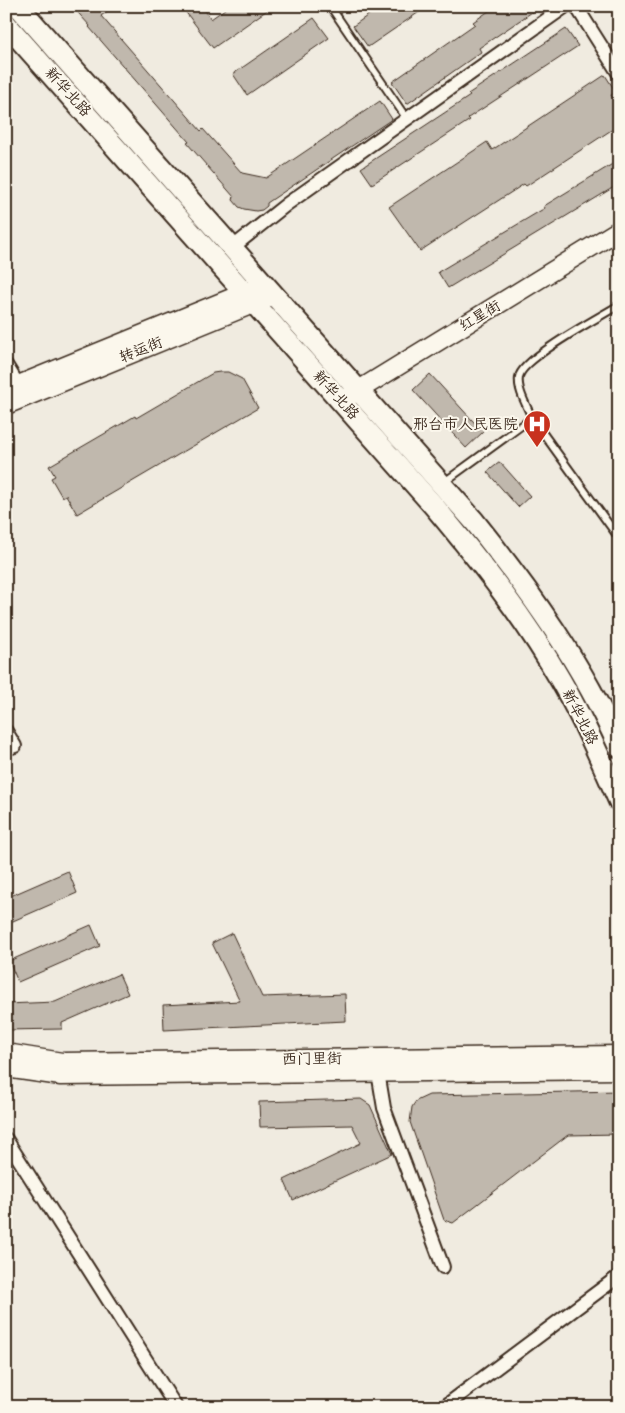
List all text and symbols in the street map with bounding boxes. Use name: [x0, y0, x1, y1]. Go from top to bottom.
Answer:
street label: 新华北路: [41, 63, 95, 121]
street label: 红星街: [456, 296, 504, 336]
street label: 转运街: [117, 333, 165, 367]
street label: 新华北路: [309, 366, 363, 424]
hospital icon: 邢台市人民医院: [522, 409, 552, 448]
place label: 邢台市人民医院: [413, 415, 518, 434]
street label: 新华北路: [558, 686, 602, 748]
street label: 西门里街: [282, 1049, 342, 1069]

